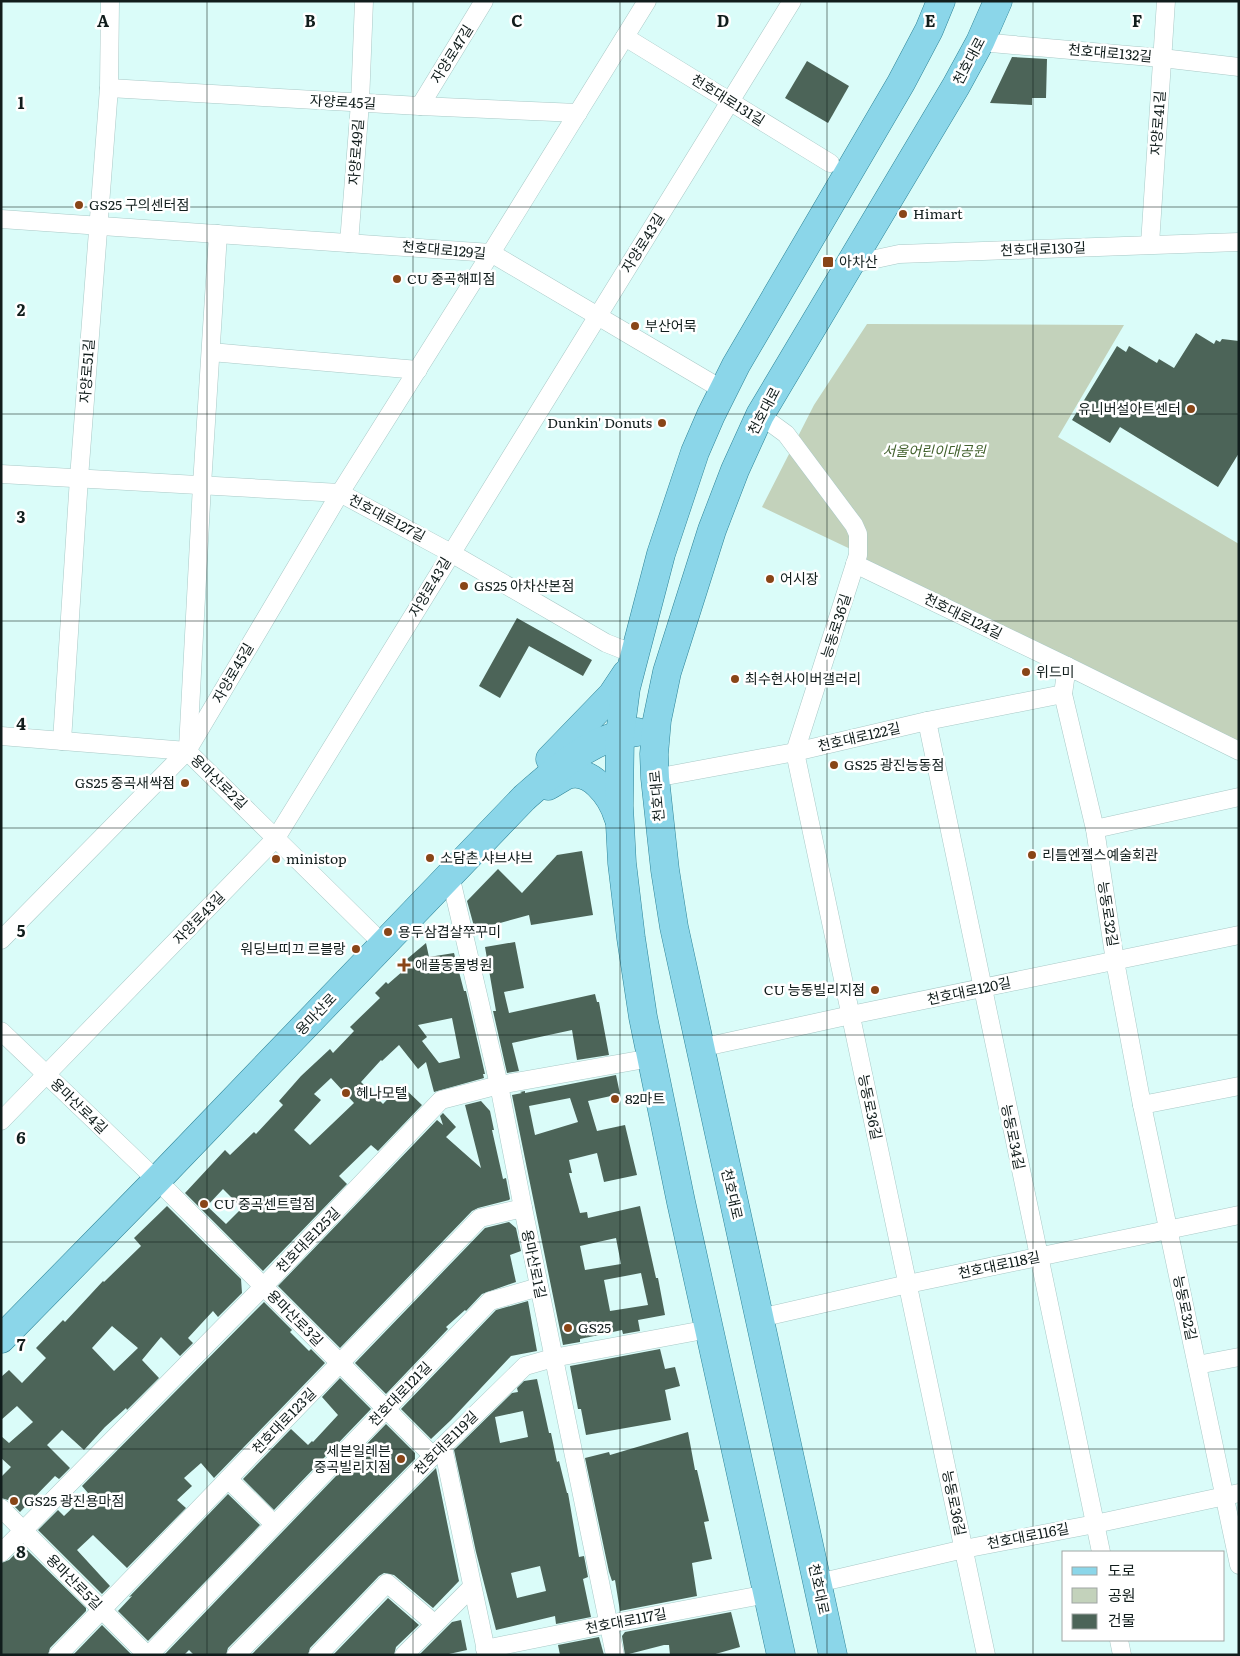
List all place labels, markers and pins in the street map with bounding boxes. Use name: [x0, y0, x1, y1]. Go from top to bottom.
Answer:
place label: GS25 구의센터점: [89, 194, 189, 214]
marker: GS25 구의센터점: [73, 199, 85, 211]
place label: Himart: [913, 203, 963, 223]
marker: Himart: [897, 208, 909, 220]
place label: 아차산: [839, 251, 878, 271]
marker: 아차산: [821, 255, 835, 269]
place label: CU 중곡해피점: [407, 268, 495, 288]
marker: CU 중곡해피점: [391, 273, 403, 285]
place label: 부산어묵: [645, 315, 697, 335]
marker: 부산어묵: [629, 320, 641, 332]
place label: 유니버설아트센터: [1078, 398, 1181, 418]
marker: 유니버설아트센터: [1185, 403, 1197, 415]
place label: Dunkin' Donuts: [547, 412, 652, 432]
marker: Dunkin' Donuts: [656, 417, 668, 429]
place label: 어시장: [780, 568, 819, 588]
marker: 어시장: [764, 573, 776, 585]
place label: GS25 아차산본점: [474, 575, 574, 595]
marker: GS25 아차산본점: [458, 580, 470, 592]
place label: 위드미: [1036, 661, 1075, 681]
marker: 위드미: [1020, 666, 1032, 678]
place label: 최수현사이버갤러리: [745, 668, 861, 688]
marker: 최수현사이버갤러리: [729, 673, 741, 685]
place label: GS25 광진능동점: [844, 754, 944, 774]
marker: GS25 광진능동점: [828, 759, 840, 771]
place label: GS25 중곡새싹점: [75, 772, 175, 792]
marker: GS25 중곡새싹점: [179, 777, 191, 789]
place label: 리틀엔젤스예술회관: [1042, 844, 1158, 864]
place label: 소담촌 샤브샤브: [440, 847, 533, 867]
place label: ministop: [286, 848, 347, 868]
marker: 리틀엔젤스예술회관: [1026, 849, 1038, 861]
marker: 소담촌 샤브샤브: [424, 852, 436, 864]
marker: ministop: [270, 853, 282, 865]
place label: 용두삼겹살쭈꾸미: [398, 921, 501, 941]
marker: 용두삼겹살쭈꾸미: [382, 926, 394, 938]
place label: 워딩브띠끄 르블랑: [240, 938, 346, 958]
marker: 워딩브띠끄 르블랑: [350, 943, 362, 955]
place label: 애플동물병원: [415, 954, 492, 974]
marker: 애플동물병원: [397, 958, 411, 972]
place label: CU 능동빌리지점: [764, 979, 865, 999]
marker: CU 능동빌리지점: [869, 984, 881, 996]
place label: 헤나모텔: [356, 1082, 408, 1102]
marker: 헤나모텔: [340, 1087, 352, 1099]
place label: 82마트: [625, 1088, 665, 1108]
marker: 82마트: [609, 1093, 621, 1105]
place label: CU 중곡센트럴점: [214, 1193, 315, 1213]
marker: CU 중곡센트럴점: [198, 1198, 210, 1210]
place label: GS25: [578, 1317, 611, 1337]
marker: GS25: [562, 1322, 574, 1334]
place label: 세븐일레븐 중곡빌리지점: [314, 1440, 391, 1476]
marker: 세븐일레븐 중곡빌리지점: [395, 1453, 407, 1465]
place label: GS25 광진용마점: [24, 1490, 124, 1510]
marker: GS25 광진용마점: [8, 1495, 20, 1507]

